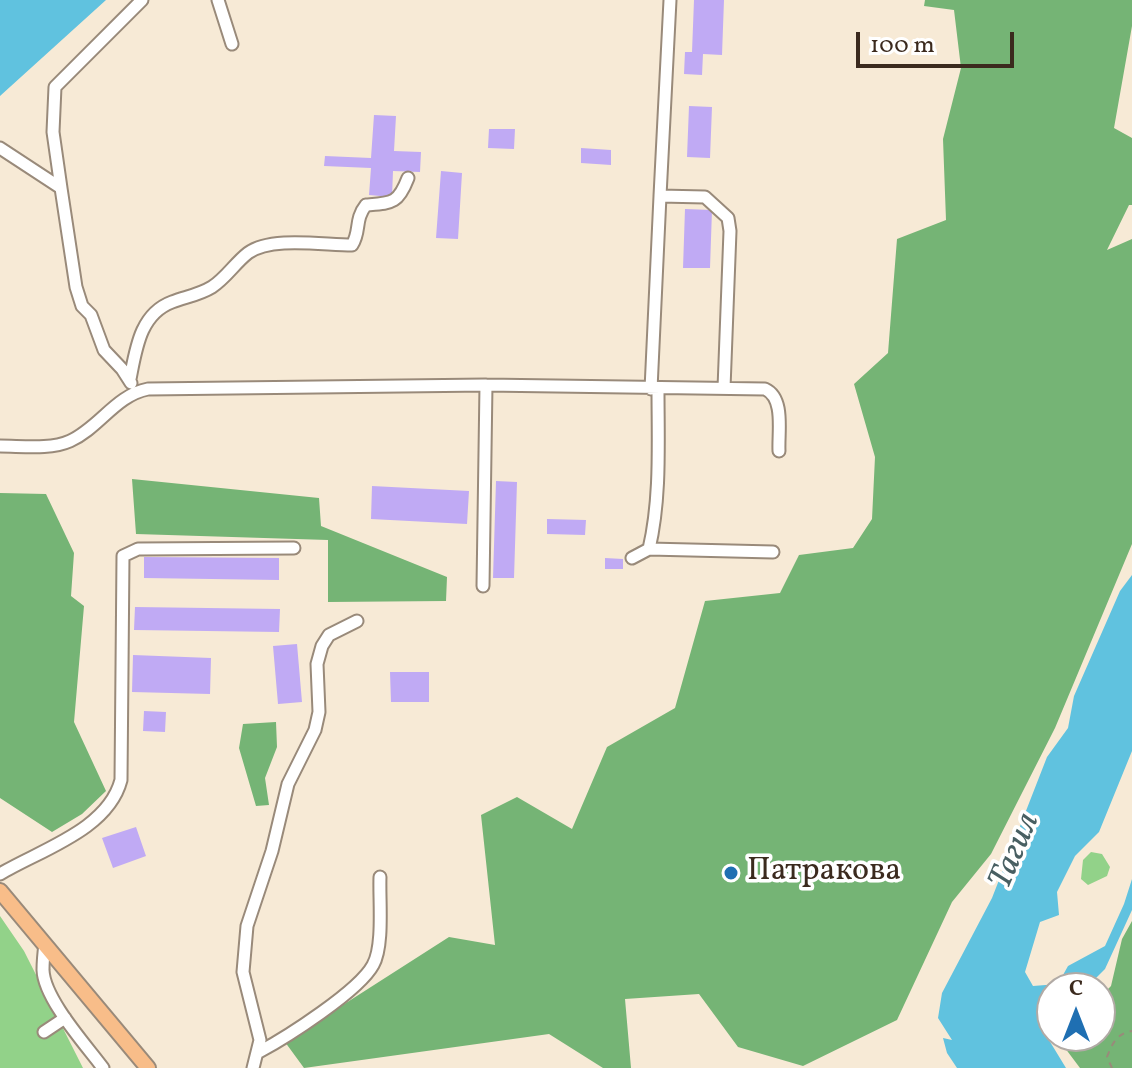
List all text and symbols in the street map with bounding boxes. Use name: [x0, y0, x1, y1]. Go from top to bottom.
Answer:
scale bar: [860, 16, 1018, 66]
text: 100 m: [870, 29, 935, 63]
water label: Тагил: [983, 808, 1051, 896]
place label: Патракова: [747, 854, 901, 892]
marker: Патракова: [722, 864, 740, 882]
north arrow: [1036, 972, 1116, 1052]
text: С: [1069, 974, 1083, 1005]

